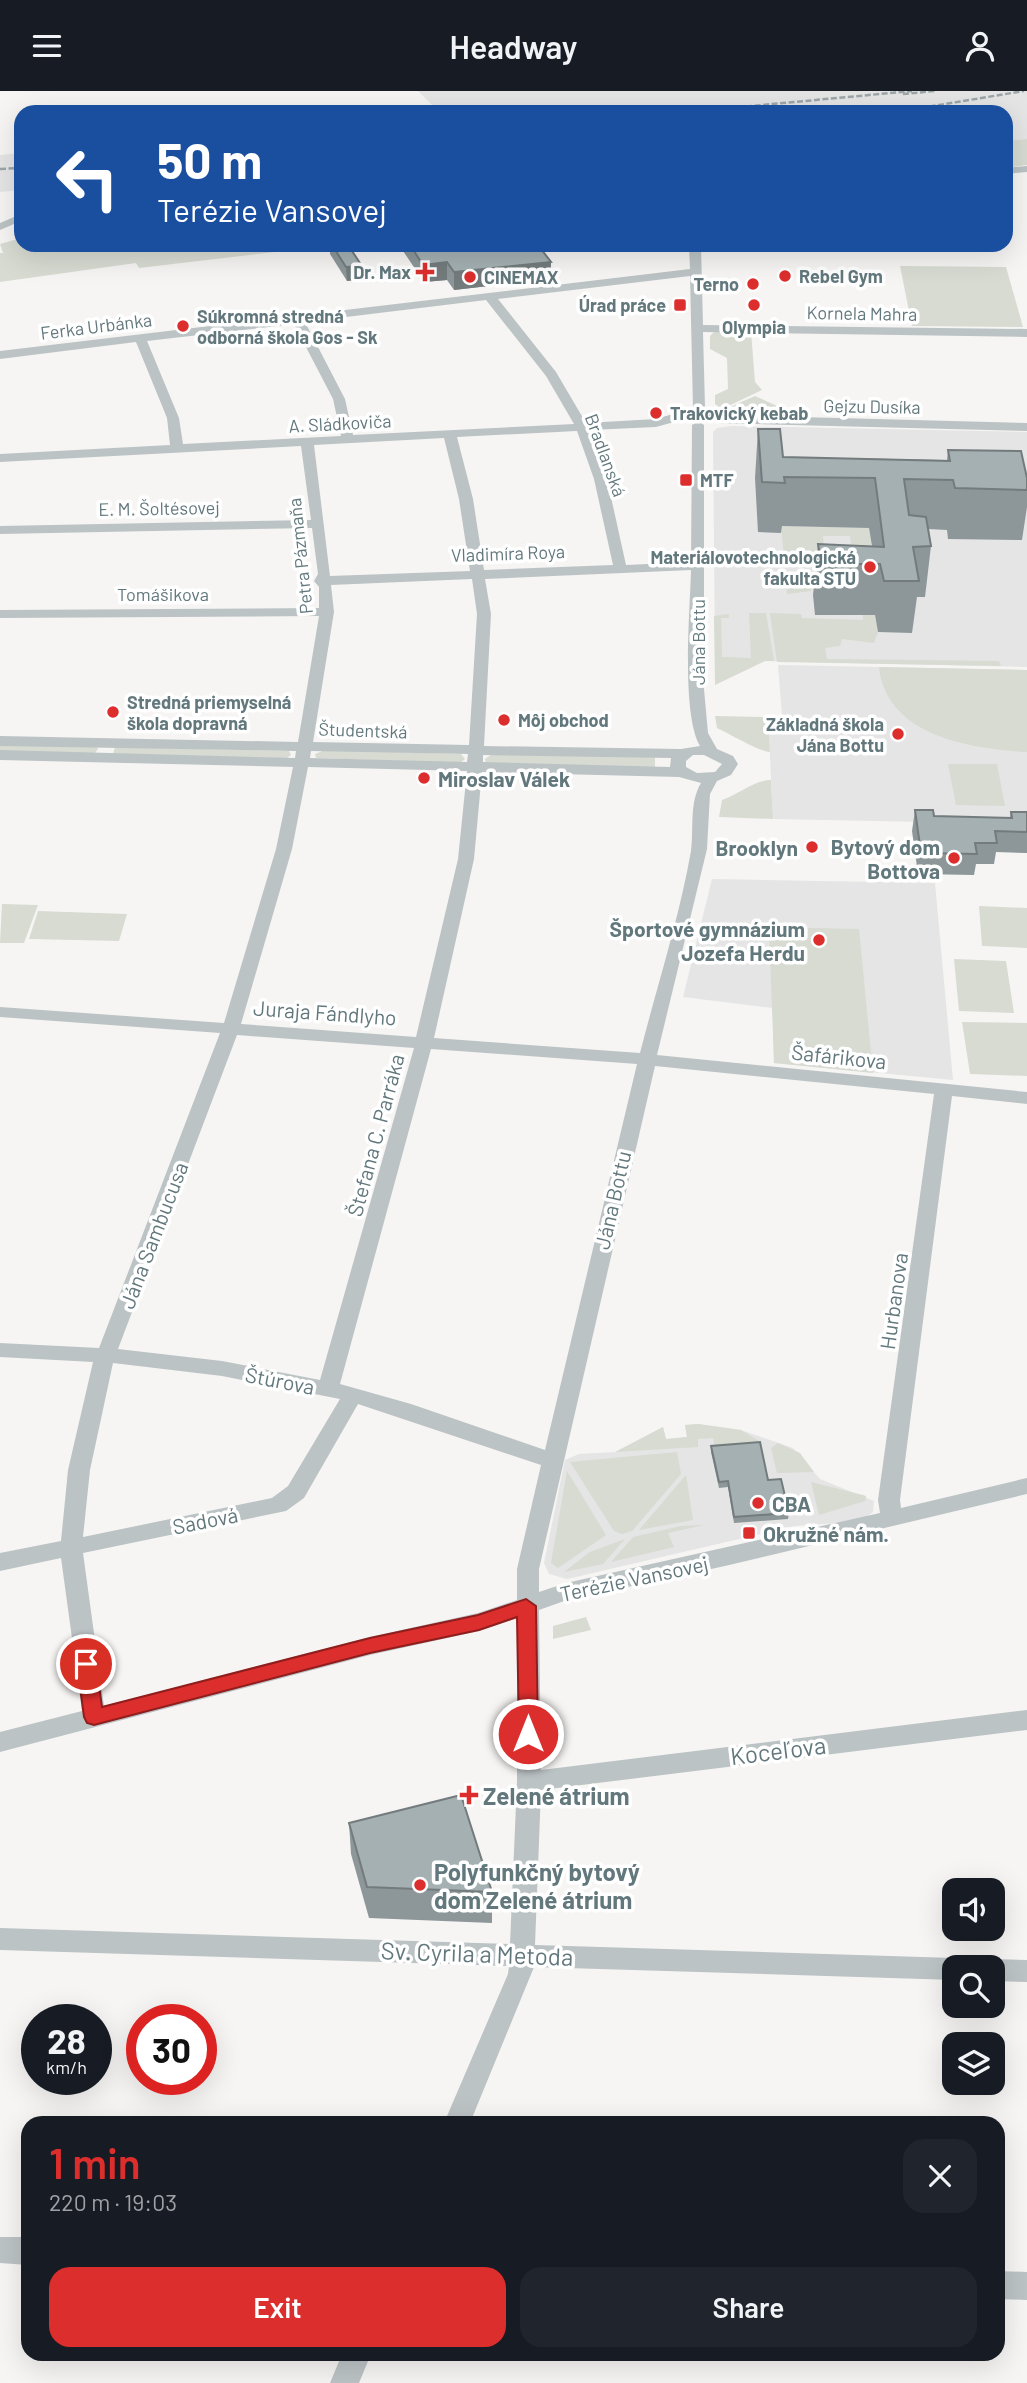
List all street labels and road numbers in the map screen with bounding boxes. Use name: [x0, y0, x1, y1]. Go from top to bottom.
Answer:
street label: Kornela Mahra: [806, 301, 918, 325]
street label: Ferka Urbánka: [39, 308, 153, 344]
street label: Gejzu Dusíka: [823, 394, 921, 418]
street label: A. Sládkoviča: [288, 409, 392, 437]
street label: Bradlanská: [581, 411, 631, 499]
street label: E. M. Šoltésovej: [98, 496, 220, 520]
street label: Petra Pázmaňa: [283, 497, 317, 615]
street label: Vladimíra Roya: [451, 540, 565, 566]
street label: Tomášikova: [117, 583, 209, 605]
street label: Jána Bottu: [687, 599, 709, 685]
street label: Študentská: [318, 717, 408, 743]
street label: Juraja Fándlyho: [253, 995, 397, 1029]
street label: Šafárikova: [790, 1039, 888, 1073]
street label: Štefana C. Parráka: [341, 1051, 409, 1219]
street label: Jána Bottu: [589, 1148, 635, 1252]
street label: Jána Sambucusa: [114, 1158, 192, 1312]
street label: Hurbanova: [874, 1251, 912, 1351]
street label: Štúrova: [243, 1361, 317, 1399]
street label: Sadová: [170, 1501, 240, 1539]
street label: Terézie Vansovej: [558, 1550, 710, 1606]
street label: Koceľova: [729, 1730, 827, 1770]
street label: Sv. Cyrila a Metoda: [380, 1935, 574, 1971]

